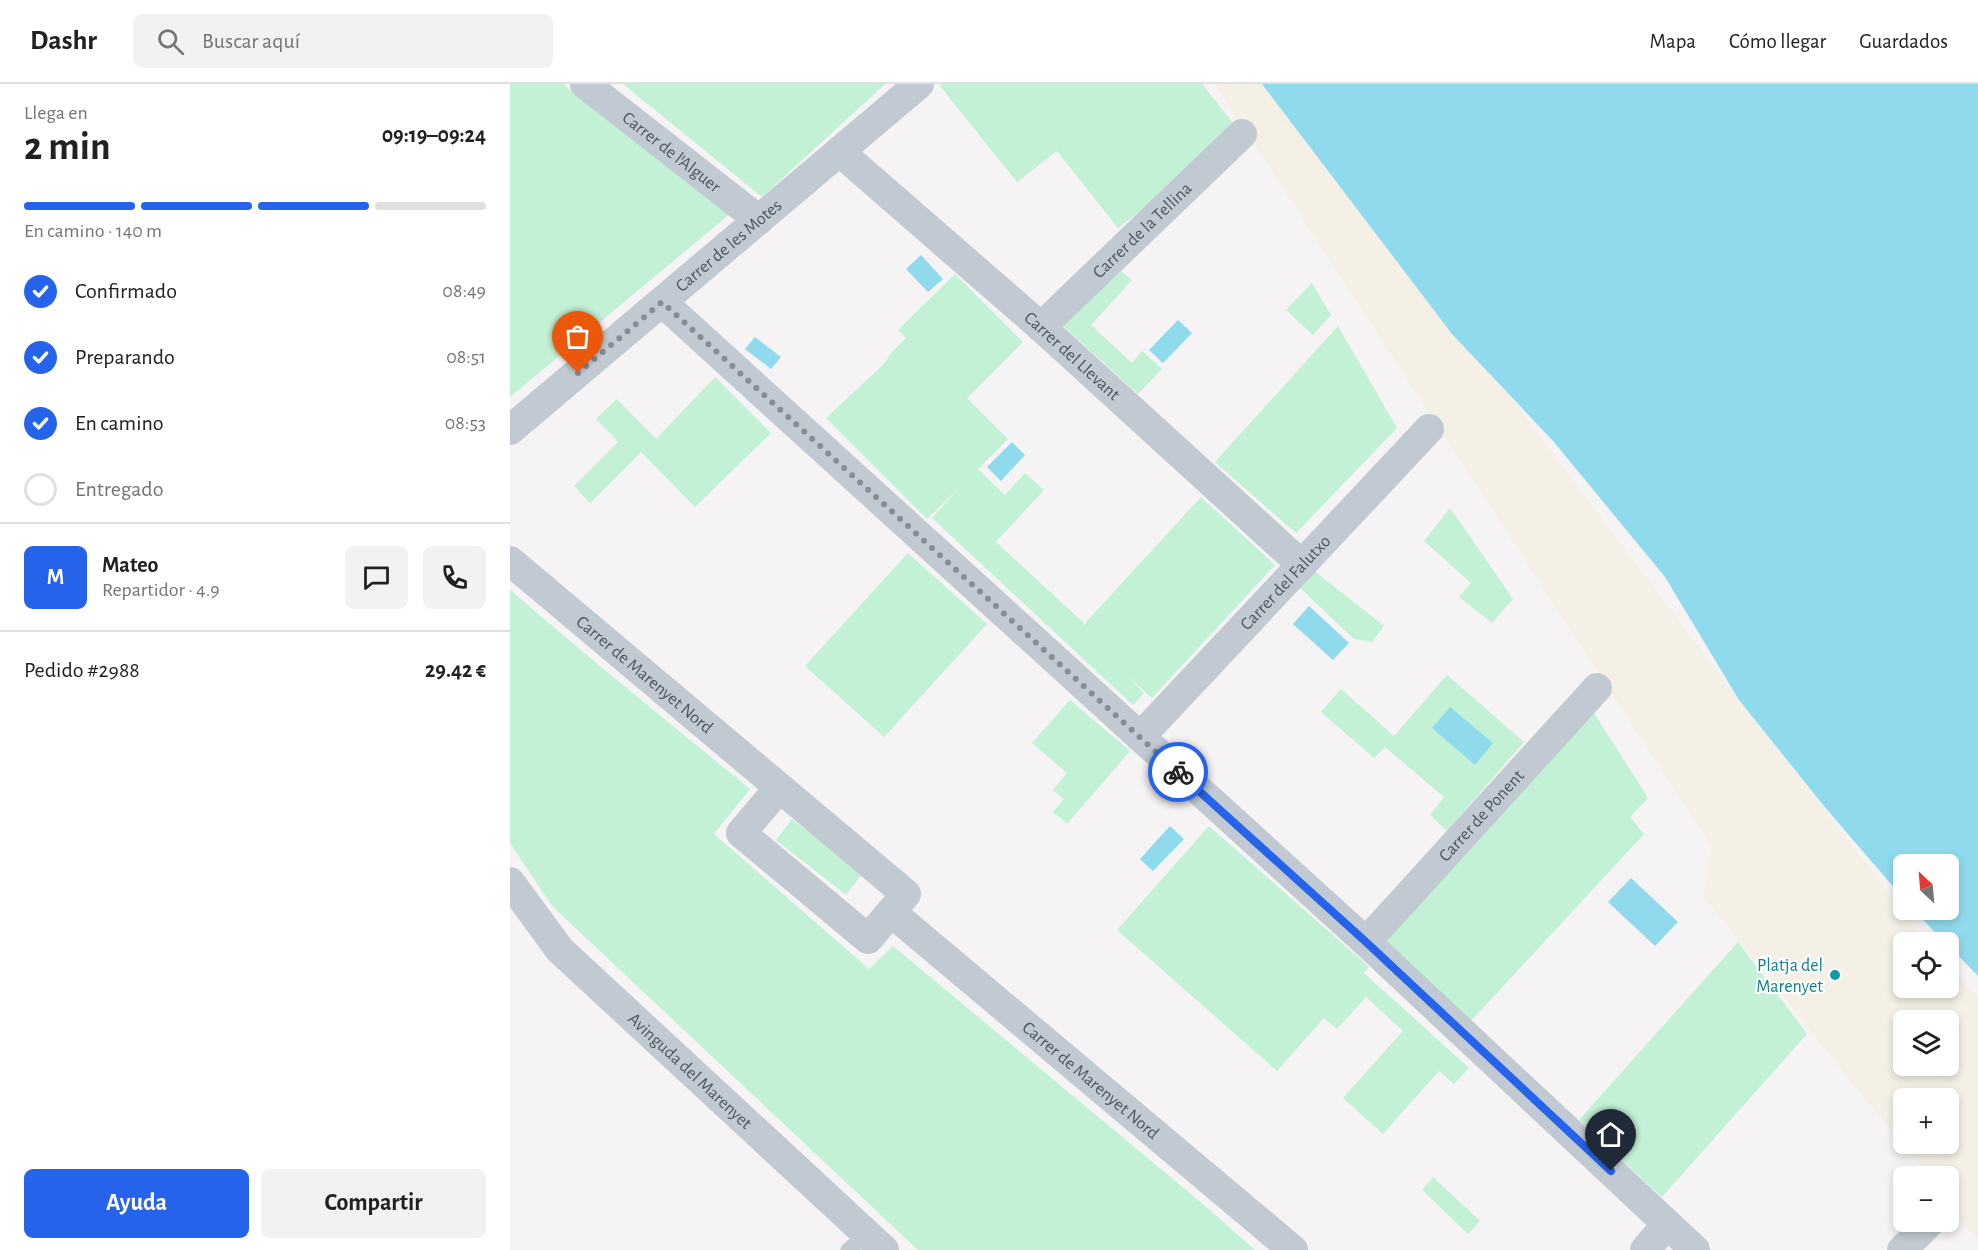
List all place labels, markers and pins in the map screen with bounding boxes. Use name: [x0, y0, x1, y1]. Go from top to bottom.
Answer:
pin: [552, 311, 603, 373]
place label: Platja del Marenyet: [1756, 957, 1823, 996]
marker: Platja del Marenyet: [1828, 968, 1842, 982]
pin: [1585, 1109, 1636, 1171]

